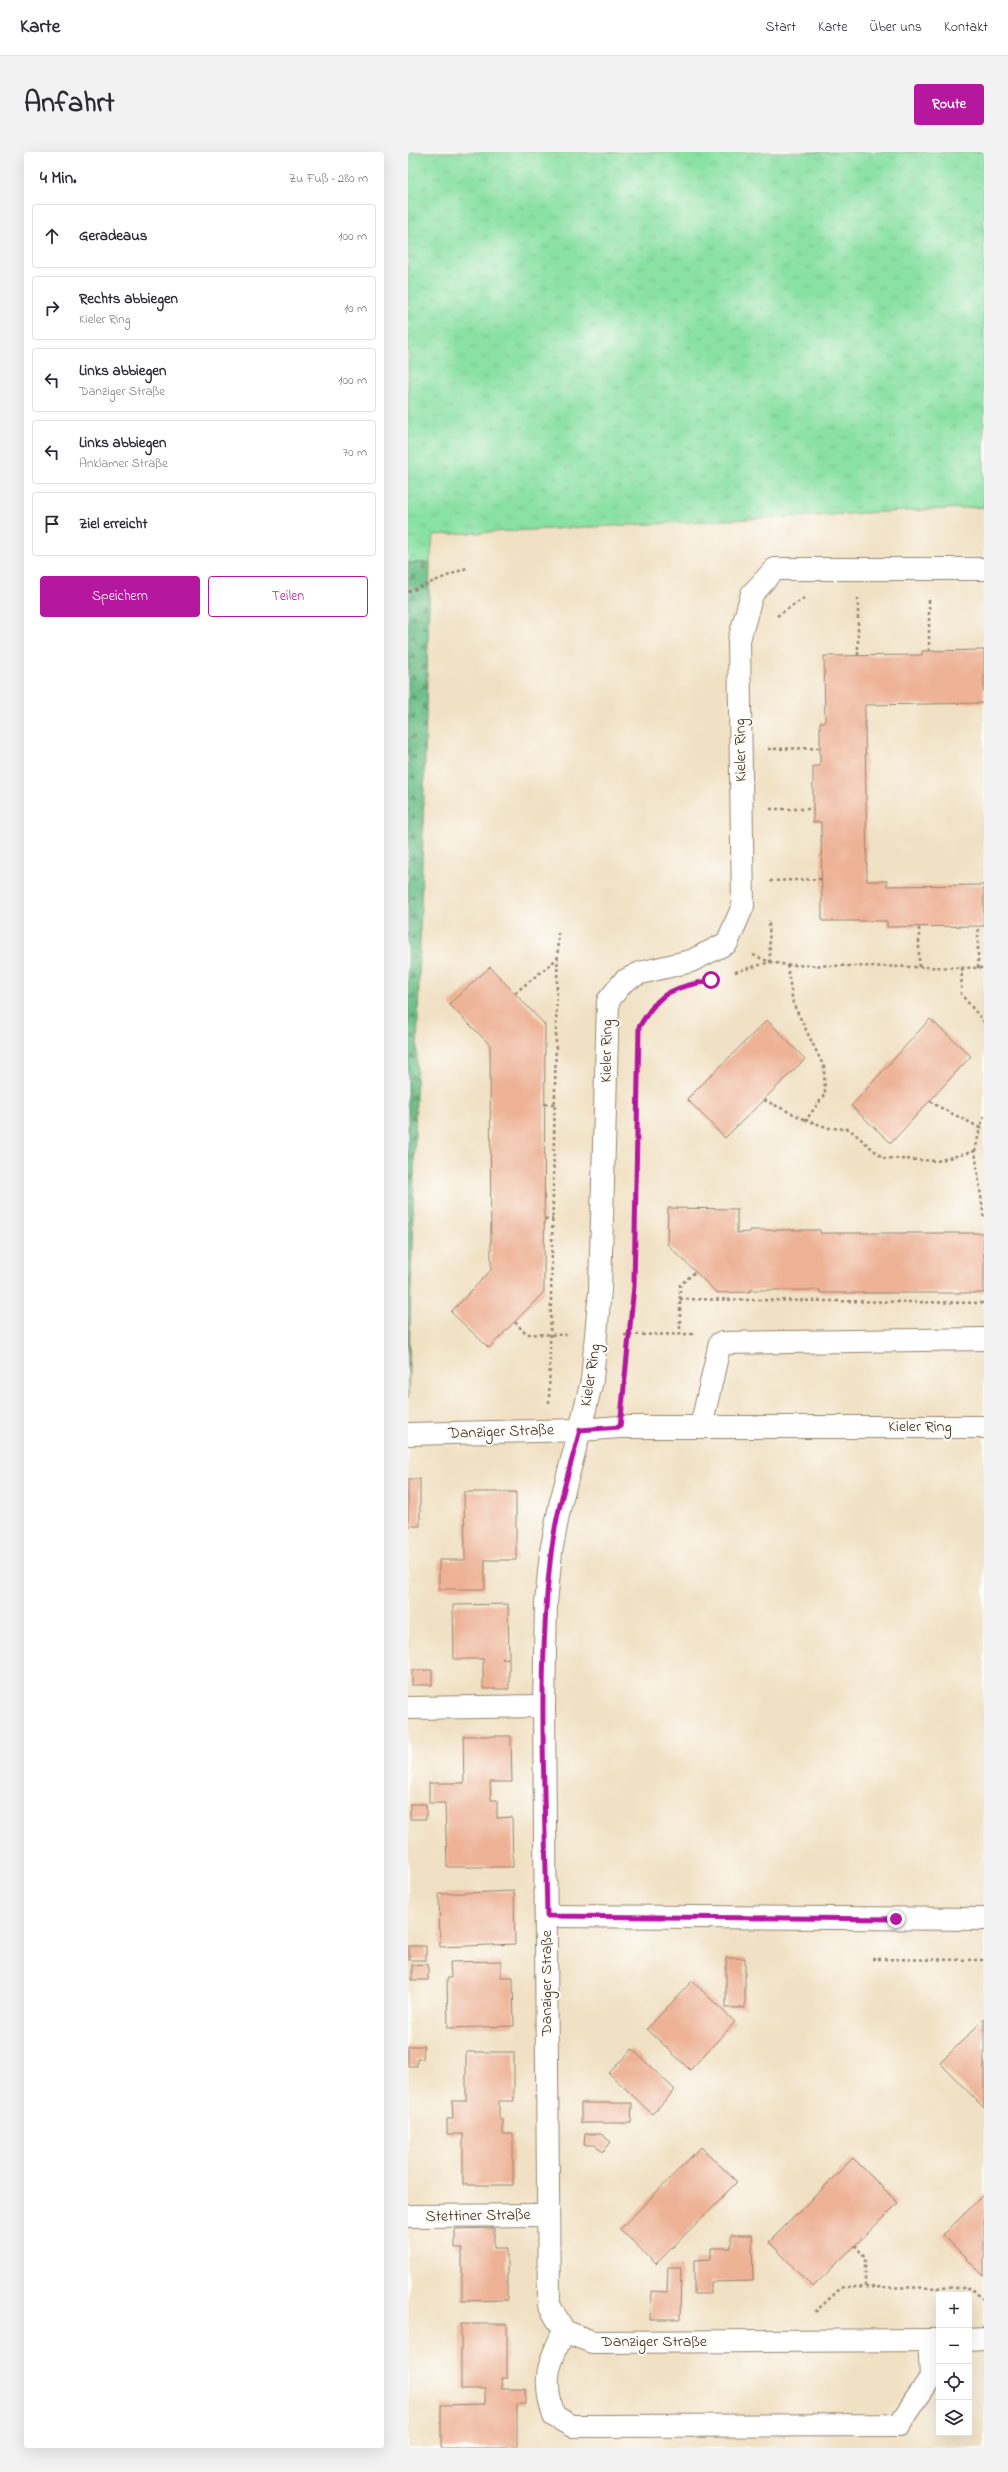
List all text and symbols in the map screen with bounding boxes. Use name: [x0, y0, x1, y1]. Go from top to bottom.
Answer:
text: Karte: [20, 14, 60, 41]
text: Start: [766, 17, 796, 38]
text: Karte: [818, 17, 848, 38]
text: Über uns: [870, 17, 922, 38]
text: Kontakt: [944, 17, 988, 38]
text: Anfahrt: [24, 84, 115, 125]
button: Route: [914, 84, 984, 125]
text: 4 Min.: [40, 166, 76, 191]
text: Zu Fuß · 280 m: [289, 169, 368, 188]
icon: ahead: [41, 225, 63, 247]
text: Geradeaus: [79, 225, 147, 247]
text: 100 m: [338, 227, 367, 246]
text: Rechts abbiegen: [79, 288, 178, 310]
icon: right: [41, 297, 63, 319]
text: 10 m: [344, 299, 367, 318]
text: Kieler Ring: [79, 310, 131, 329]
text: Links abbiegen: [79, 360, 166, 382]
icon: left: [41, 369, 63, 391]
text: 100 m: [338, 371, 367, 390]
text: Danziger Straße: [79, 382, 165, 401]
text: Links abbiegen: [79, 432, 166, 454]
icon: left: [41, 441, 63, 463]
text: 70 m: [343, 443, 367, 462]
text: Anklamer Straße: [79, 454, 168, 473]
icon: arrive: [41, 513, 63, 535]
text: Ziel erreicht: [79, 513, 147, 535]
button: Speichern: [40, 576, 200, 617]
button: Teilen: [208, 576, 368, 617]
street label: Kieler Ring: [728, 718, 754, 782]
route start: [702, 971, 720, 989]
street label: Kieler Ring: [594, 1019, 620, 1083]
street label: Kieler Ring: [574, 1342, 608, 1408]
street label: Kieler Ring: [888, 1415, 952, 1439]
street label: Danziger Straße: [447, 1418, 555, 1446]
route end: [887, 1910, 905, 1928]
street label: Danziger Straße: [535, 1929, 559, 2037]
street label: Stettiner Straße: [425, 2203, 532, 2229]
map controls: [936, 2292, 972, 2436]
button: +: [936, 2292, 972, 2328]
button: −: [936, 2328, 972, 2364]
street label: Danziger Straße: [600, 2330, 708, 2354]
button: locate: [936, 2364, 972, 2400]
button: layers: [936, 2400, 972, 2436]

